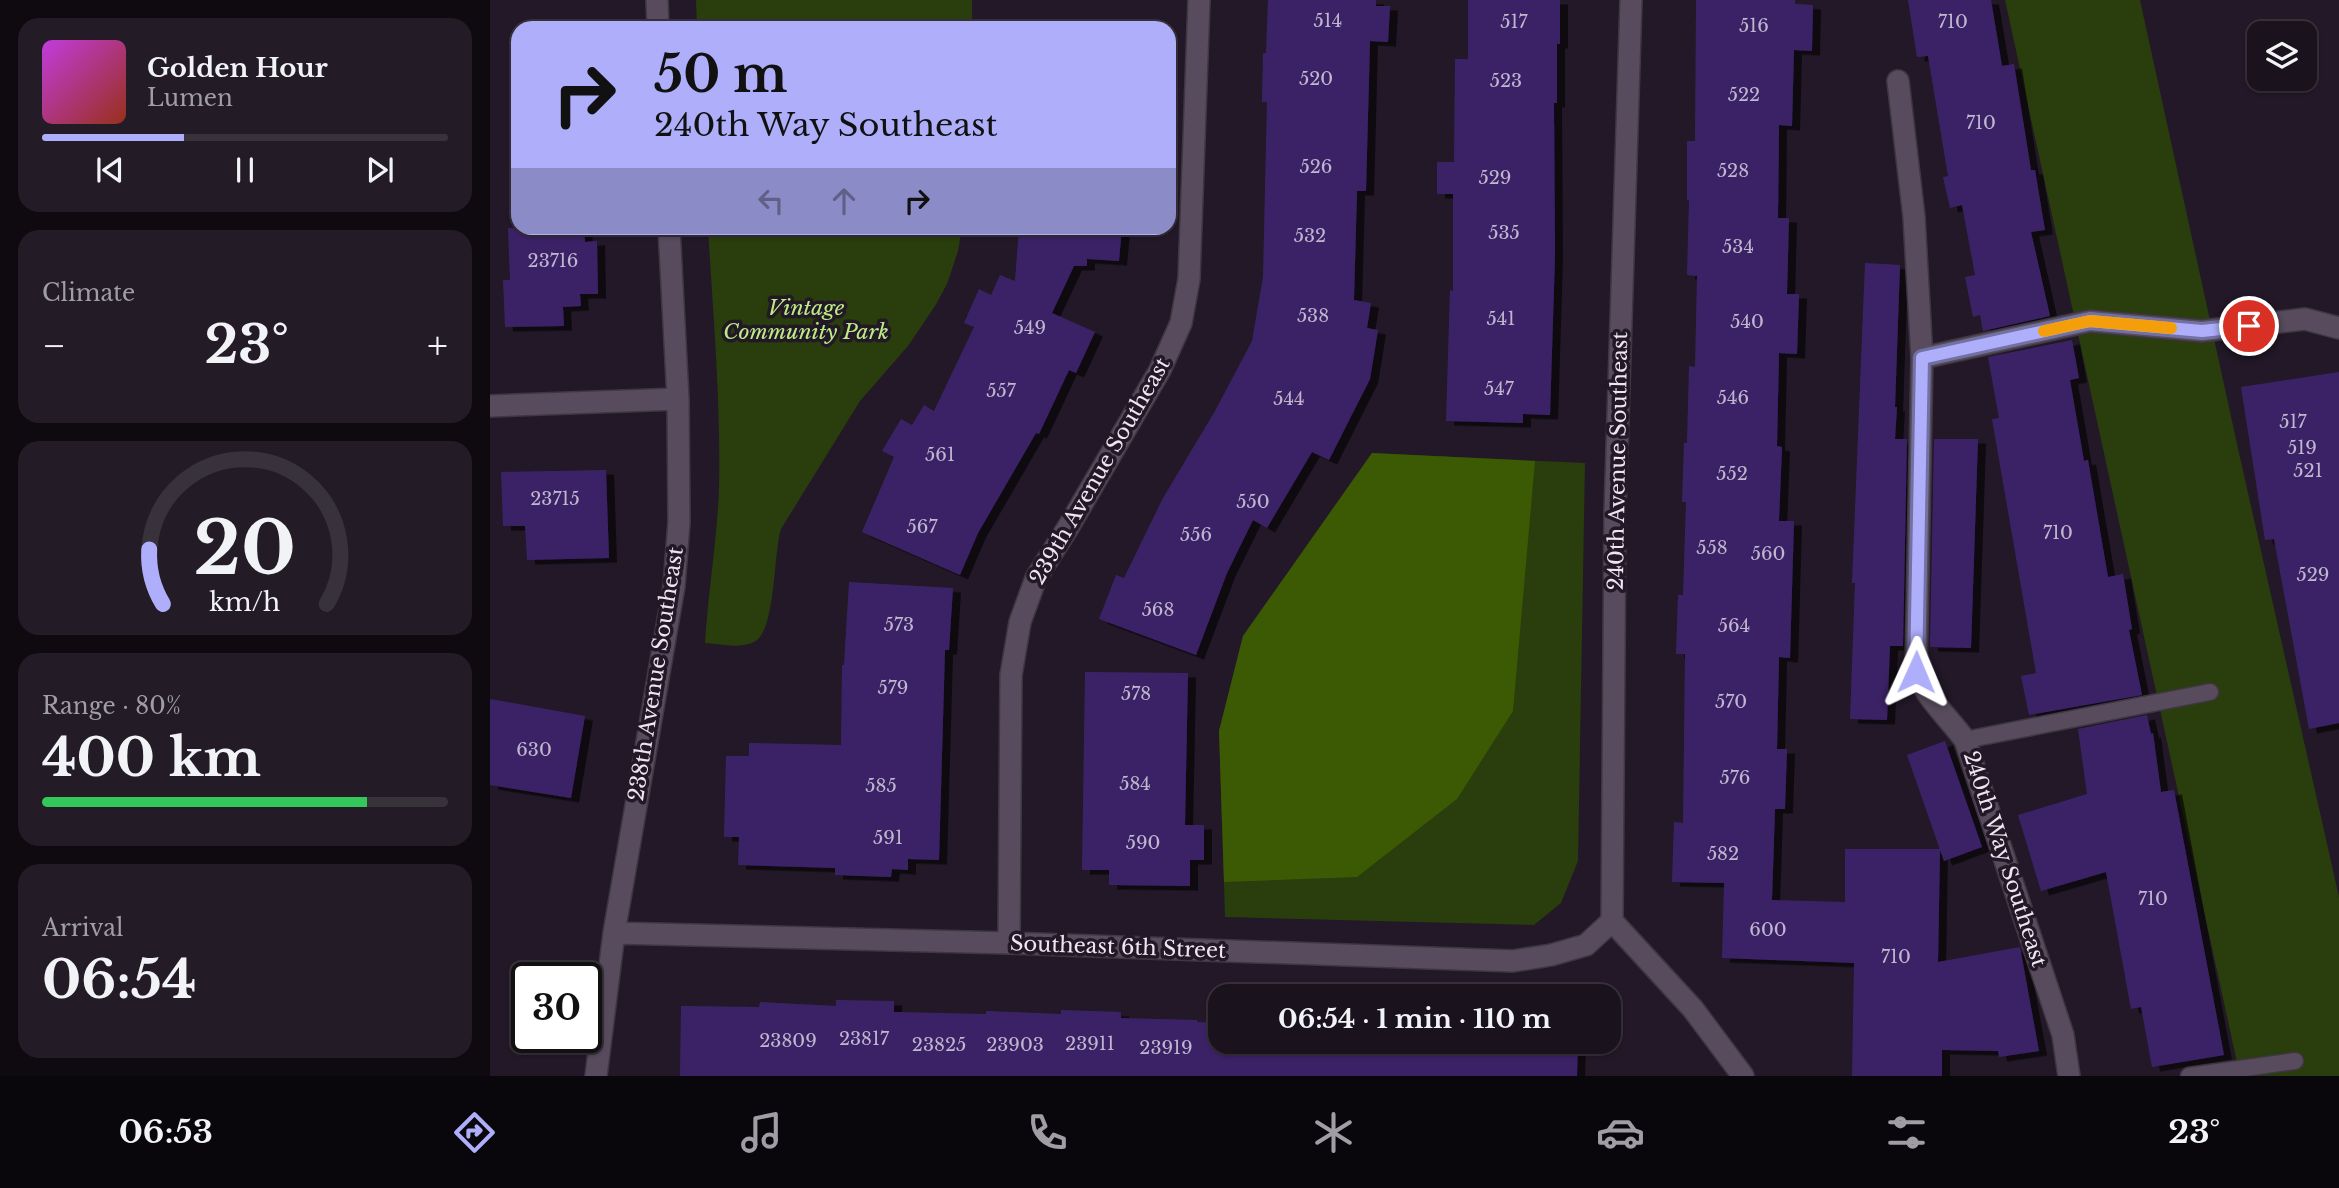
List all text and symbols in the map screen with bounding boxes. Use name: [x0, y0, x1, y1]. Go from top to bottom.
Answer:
house number: 514: [1314, 10, 1342, 32]
house number: 517: [1500, 11, 1529, 33]
house number: 710: [1938, 11, 1968, 33]
house number: 516: [1739, 15, 1769, 37]
map controls: [2247, 21, 2317, 91]
button: layers: [2247, 21, 2317, 91]
text: 50 m: [654, 44, 787, 105]
icon: right: [539, 49, 630, 140]
text: Golden Hour: [147, 52, 328, 84]
house number: 520: [1299, 68, 1333, 90]
house number: 523: [1490, 70, 1522, 92]
text: Lumen: [147, 84, 233, 112]
house number: 522: [1728, 84, 1760, 106]
text: 240th Way Southeast: [654, 105, 998, 145]
house number: 710: [1966, 112, 1996, 134]
icon: previous: [91, 151, 129, 189]
icon: pause: [226, 151, 264, 189]
icon: next: [361, 151, 399, 189]
house number: 526: [1300, 156, 1332, 178]
house number: 528: [1717, 160, 1749, 182]
house number: 529: [1479, 167, 1511, 189]
icon: left: [752, 182, 790, 220]
icon: ahead: [825, 182, 863, 220]
icon: right: [898, 182, 936, 220]
house number: 535: [1488, 222, 1520, 244]
house number: 532: [1294, 225, 1326, 247]
house number: 534: [1722, 236, 1754, 258]
house number: 23716: [528, 250, 578, 272]
text: Climate: [42, 279, 135, 307]
park label: Vintage Community Park: [723, 295, 889, 345]
pin: [2219, 296, 2279, 356]
house number: 538: [1297, 305, 1329, 327]
icon: arrive: [2230, 307, 2268, 345]
house number: 541: [1487, 308, 1515, 330]
house number: 540: [1730, 311, 1764, 333]
text: 23°: [204, 313, 289, 377]
house number: 549: [1014, 317, 1046, 339]
text: −: [42, 322, 66, 369]
text: +: [427, 322, 448, 369]
street label: 240th Avenue Southeast: [1603, 331, 1633, 591]
street label: 239th Avenue Southeast: [1024, 353, 1176, 589]
house number: 547: [1484, 378, 1515, 400]
house number: 557: [986, 380, 1017, 402]
house number: 546: [1717, 387, 1749, 409]
house number: 544: [1273, 388, 1305, 410]
house number: 517: [2279, 411, 2308, 433]
house number: 519: [2287, 437, 2317, 459]
house number: 561: [925, 444, 955, 466]
house number: 521: [2293, 460, 2323, 482]
house number: 552: [1716, 463, 1748, 485]
house number: 23715: [530, 488, 580, 510]
house number: 550: [1236, 491, 1270, 513]
text: 20: [194, 503, 296, 594]
house number: 567: [907, 516, 938, 538]
house number: 710: [2043, 522, 2073, 544]
house number: 556: [1180, 524, 1212, 546]
house number: 558: [1696, 537, 1728, 559]
house number: 560: [1751, 543, 1785, 565]
street label: 238th Avenue Southeast: [623, 545, 689, 803]
house number: 529: [2297, 564, 2329, 586]
text: km/h: [210, 587, 280, 618]
house number: 568: [1142, 599, 1174, 621]
house number: 573: [884, 614, 914, 636]
house number: 564: [1718, 615, 1750, 637]
position arrow: [1879, 635, 1953, 709]
house number: 579: [878, 677, 908, 699]
house number: 578: [1121, 683, 1151, 705]
house number: 570: [1715, 691, 1747, 713]
text: Range · 80%: [42, 692, 181, 720]
text: 400 km: [42, 726, 261, 790]
house number: 630: [516, 739, 552, 761]
street label: 240th Way Southeast: [1958, 748, 2052, 970]
house number: 576: [1720, 767, 1750, 789]
house number: 584: [1119, 773, 1151, 795]
house number: 585: [865, 775, 897, 797]
house number: 591: [873, 827, 903, 849]
house number: 590: [1126, 832, 1160, 854]
house number: 582: [1707, 843, 1739, 865]
house number: 710: [2138, 888, 2168, 910]
text: Arrival: [42, 914, 123, 942]
house number: 600: [1749, 919, 1787, 941]
street label: Southeast 6th Street: [1010, 930, 1226, 964]
house number: 710: [1881, 946, 1911, 968]
text: 06:54: [42, 948, 197, 1012]
speed limit sign: 30: [511, 962, 602, 1053]
text: 06:54 · 1 min · 110 m: [1278, 1003, 1551, 1035]
house number: 23817: [839, 1028, 890, 1050]
house number: 23809: [759, 1030, 817, 1052]
house number: 23911: [1065, 1033, 1115, 1055]
house number: 23825: [912, 1034, 966, 1056]
house number: 23903: [986, 1034, 1044, 1056]
house number: 23919: [1139, 1037, 1193, 1059]
icon: directions: [450, 1108, 499, 1157]
icon: music: [737, 1108, 786, 1157]
icon: phone: [1023, 1108, 1072, 1157]
icon: climate: [1309, 1108, 1358, 1157]
icon: car: [1596, 1108, 1645, 1157]
icon: filters: [1882, 1108, 1931, 1157]
text: 06:53: [119, 1112, 213, 1152]
text: 23°: [2168, 1112, 2220, 1152]

